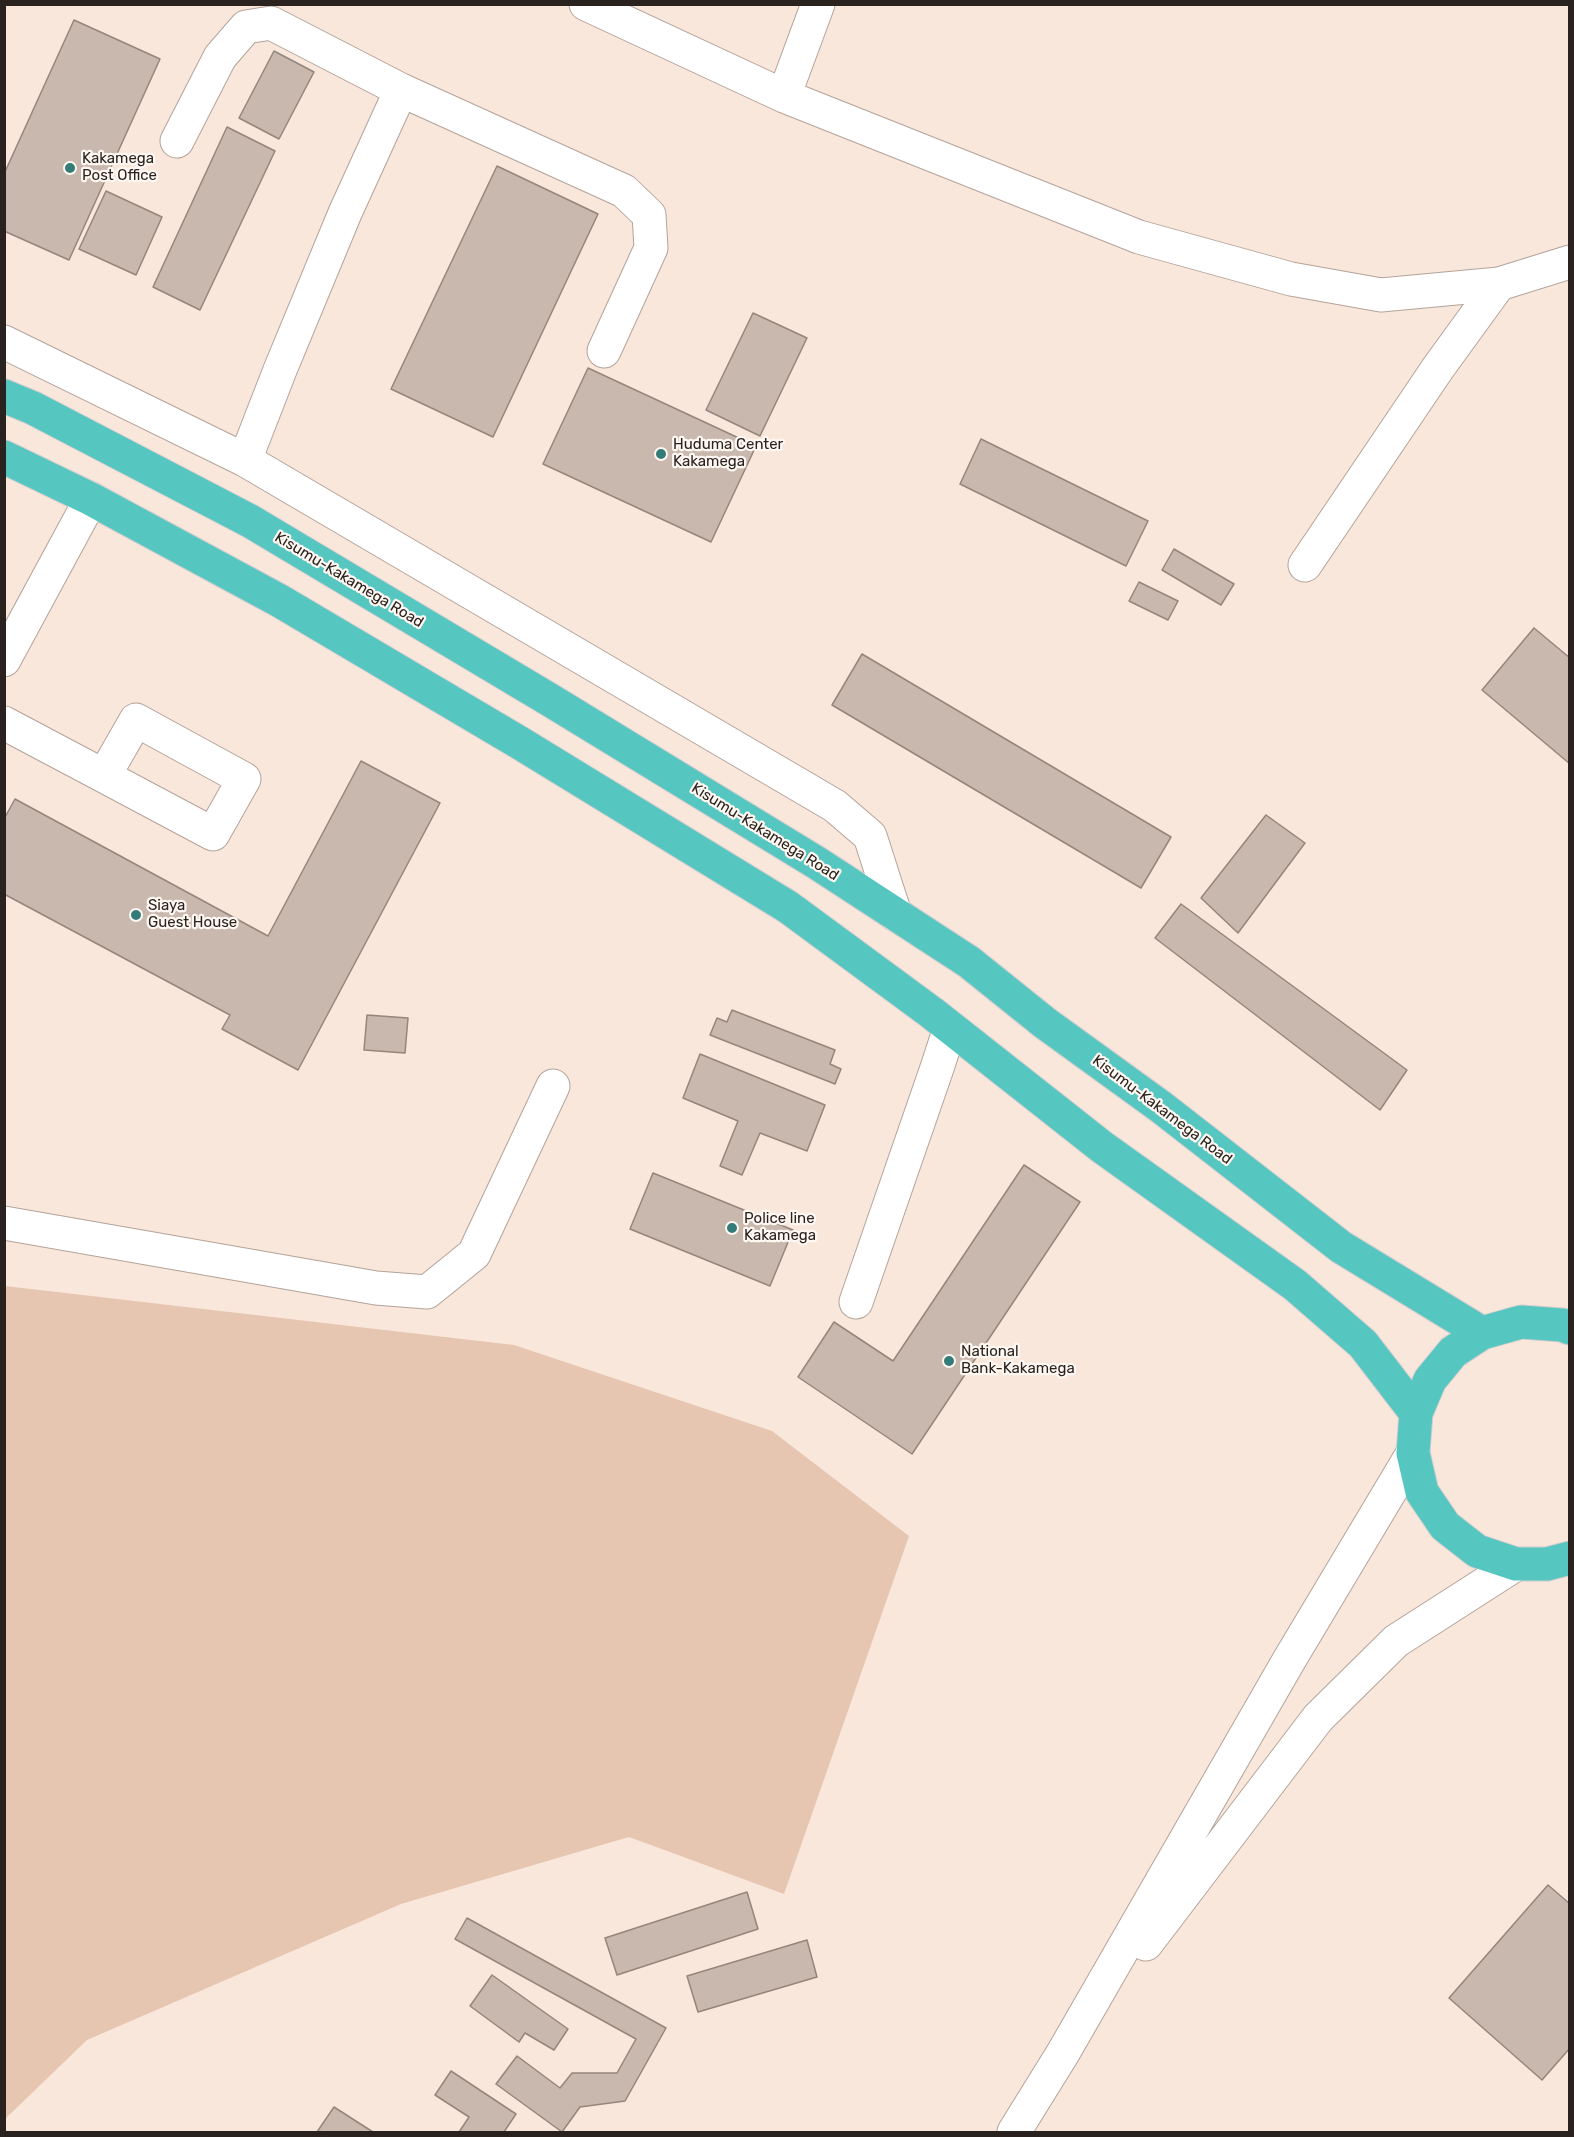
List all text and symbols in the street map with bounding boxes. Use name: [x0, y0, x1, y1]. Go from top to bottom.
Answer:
place label: Kakamega Post Office: [82, 150, 157, 185]
marker: Kakamega Post Office: [63, 161, 77, 175]
place label: Huduma Center Kakamega: [673, 436, 783, 471]
marker: Huduma Center Kakamega: [654, 447, 668, 461]
street label: Kisumu-Kakamega Road: [271, 528, 427, 632]
street label: Kisumu-Kakamega Road: [688, 779, 842, 885]
place label: Siaya Guest House: [148, 897, 237, 932]
marker: Siaya Guest House: [129, 908, 143, 922]
street label: Kisumu-Kakamega Road: [1089, 1052, 1235, 1168]
place label: Police line Kakamega: [744, 1210, 816, 1245]
marker: Police line Kakamega: [725, 1221, 739, 1235]
place label: National Bank-Kakamega: [961, 1343, 1075, 1378]
marker: National Bank-Kakamega: [942, 1354, 956, 1368]

